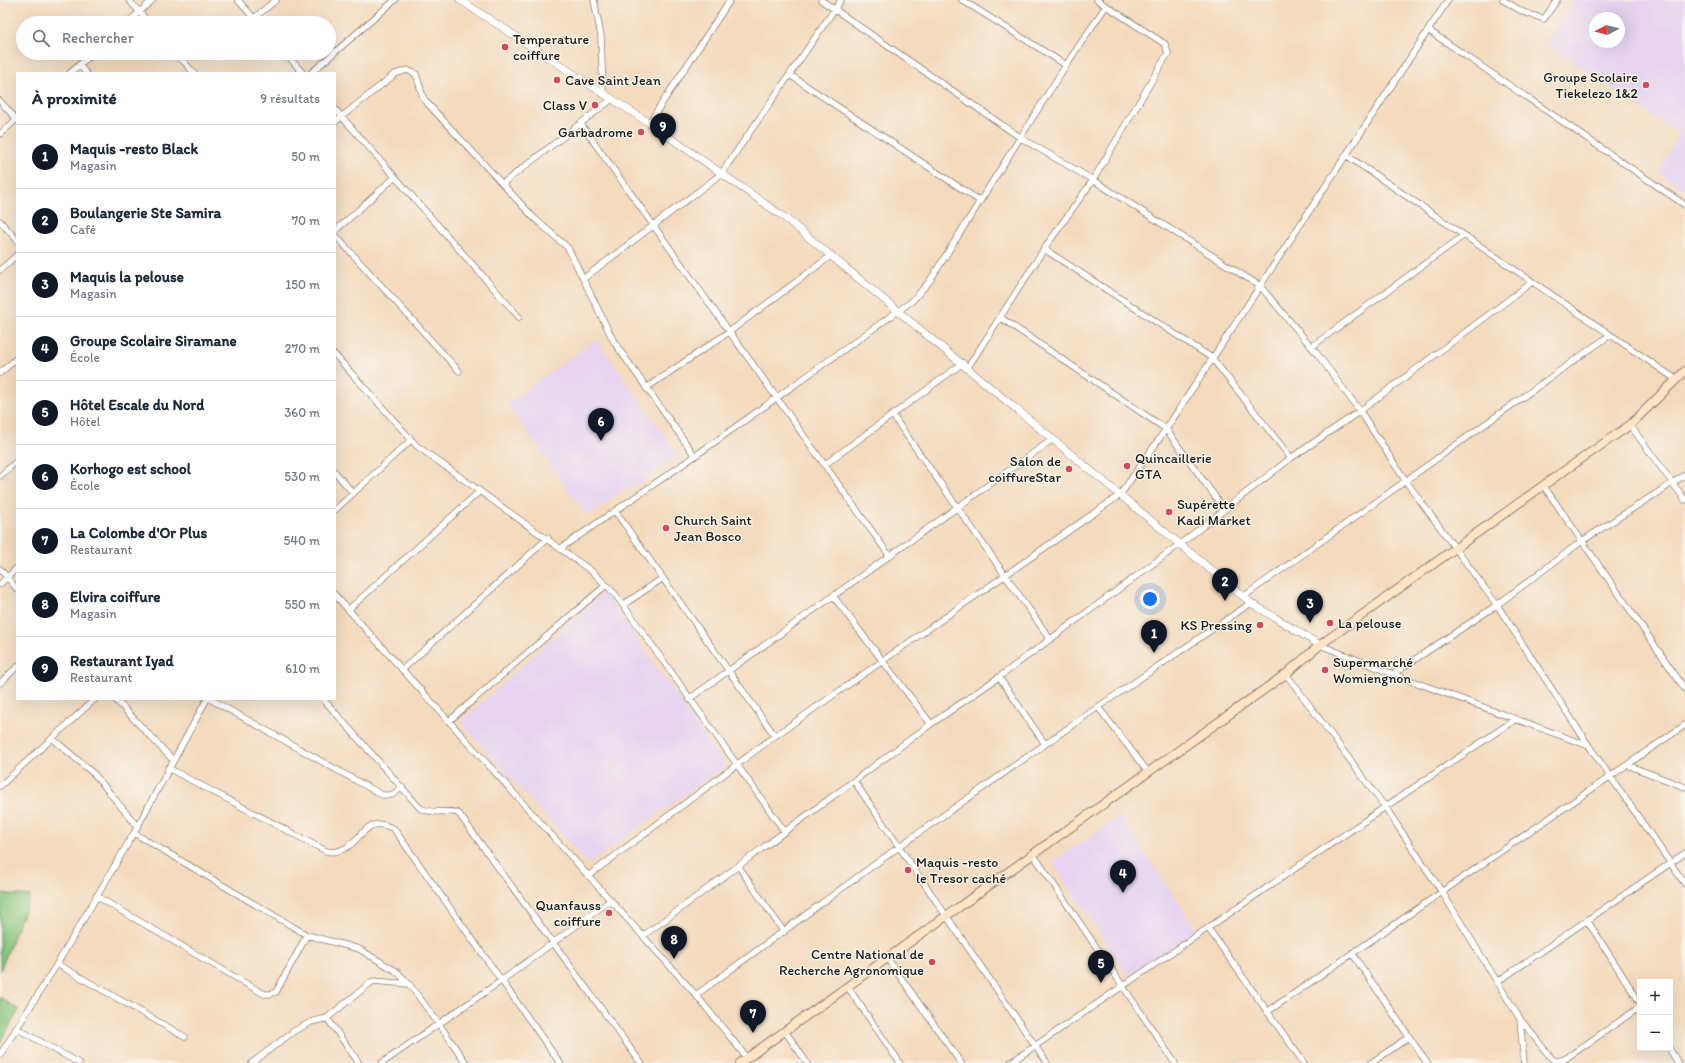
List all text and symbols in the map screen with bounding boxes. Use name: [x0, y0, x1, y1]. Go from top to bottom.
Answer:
north arrow: [1589, 12, 1625, 48]
search box: [16, 16, 336, 60]
icon: search: [30, 27, 52, 49]
text: Rechercher: [62, 29, 134, 47]
place label: Temperature coiffure: [513, 31, 590, 64]
marker: Temperature coiffure: [500, 42, 510, 52]
place label: Groupe Scolaire Tiekelezo 1&2: [1543, 69, 1639, 102]
place label: Cave Saint Jean: [565, 72, 661, 89]
marker: Cave Saint Jean: [552, 75, 562, 85]
marker: Groupe Scolaire Tiekelezo 1&2: [1641, 80, 1651, 90]
text: À proximité: [32, 88, 117, 108]
text: 9 résultats: [260, 91, 320, 106]
place label: Class V: [543, 97, 588, 114]
marker: Class V: [590, 100, 600, 110]
pin: 9: [650, 113, 676, 146]
place label: Garbadrome: [558, 124, 633, 141]
marker: Garbadrome: [636, 127, 646, 137]
text: Maquis -resto Black: [70, 140, 198, 158]
text: 1: [42, 149, 48, 164]
text: 50 m: [291, 149, 320, 164]
text: Magasin: [70, 158, 117, 173]
text: Boulangerie Ste Samira: [70, 204, 221, 222]
text: 2: [42, 213, 48, 228]
text: 70 m: [292, 213, 320, 228]
text: Café: [70, 222, 96, 237]
text: Maquis la pelouse: [70, 268, 184, 286]
text: 3: [41, 277, 49, 292]
text: 150 m: [285, 277, 320, 292]
text: Magasin: [70, 286, 117, 301]
text: Groupe Scolaire Siramane: [70, 332, 237, 350]
text: 4: [41, 341, 49, 356]
text: 270 m: [285, 341, 320, 356]
text: École: [70, 350, 100, 365]
text: Hôtel Escale du Nord: [70, 396, 204, 414]
text: 5: [42, 405, 48, 420]
text: 360 m: [284, 405, 320, 420]
pin: 6: [588, 408, 614, 441]
text: Hôtel: [70, 414, 100, 429]
place label: Quincaillerie GTA: [1135, 450, 1212, 483]
place label: Salon de coiffureStar: [988, 453, 1061, 486]
text: Korhogo est school: [70, 460, 191, 478]
marker: Quincaillerie GTA: [1122, 461, 1132, 471]
marker: Salon de coiffureStar: [1064, 464, 1074, 474]
text: 6: [42, 469, 48, 484]
text: 530 m: [284, 469, 320, 484]
text: École: [70, 478, 100, 493]
place label: Supérette Kadi Market: [1177, 496, 1251, 529]
marker: Supérette Kadi Market: [1164, 507, 1174, 517]
place label: Church Saint Jean Bosco: [674, 512, 752, 545]
marker: Church Saint Jean Bosco: [661, 523, 671, 533]
text: La Colombe d'Or Plus: [70, 524, 207, 542]
text: 7: [42, 533, 48, 548]
text: 540 m: [283, 533, 320, 548]
text: Restaurant: [70, 542, 132, 557]
pin: 2: [1212, 568, 1238, 601]
text: Elvira coiffure: [70, 588, 161, 606]
your location: [1140, 589, 1160, 609]
pin: 3: [1297, 590, 1323, 623]
text: 8: [41, 597, 49, 612]
text: 550 m: [284, 597, 320, 612]
text: Magasin: [70, 606, 117, 621]
place label: La pelouse: [1338, 615, 1402, 632]
place label: KS Pressing: [1180, 617, 1253, 634]
marker: La pelouse: [1325, 618, 1335, 628]
pin: 1: [1141, 620, 1167, 653]
marker: KS Pressing: [1255, 620, 1265, 630]
text: Restaurant Iyad: [70, 652, 174, 670]
place label: Supermarché Womiengnon: [1333, 654, 1413, 687]
text: 9: [42, 661, 48, 676]
text: 610 m: [285, 661, 320, 676]
marker: Supermarché Womiengnon: [1320, 665, 1330, 675]
text: Restaurant: [70, 670, 132, 685]
place label: Maquis -resto le Tresor caché: [916, 854, 1006, 887]
pin: 4: [1110, 860, 1136, 893]
marker: Maquis -resto le Tresor caché: [903, 865, 913, 875]
place label: Quanfauss coiffure: [535, 897, 601, 930]
marker: Quanfauss coiffure: [604, 908, 614, 918]
pin: 8: [661, 926, 687, 959]
place label: Centre National de Recherche Agronomique: [779, 946, 924, 979]
pin: 5: [1088, 950, 1114, 983]
marker: Centre National de Recherche Agronomique: [927, 957, 937, 967]
map controls: [1637, 979, 1673, 1051]
button: +: [1637, 979, 1673, 1015]
pin: 7: [740, 1000, 766, 1033]
button: −: [1637, 1015, 1673, 1051]

